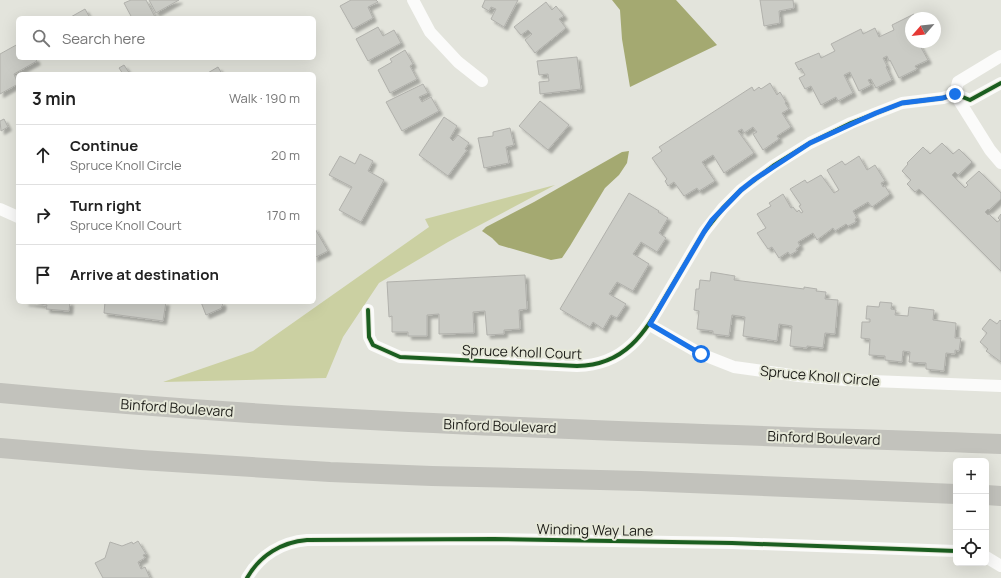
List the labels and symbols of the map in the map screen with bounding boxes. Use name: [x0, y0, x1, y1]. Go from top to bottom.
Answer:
north arrow: [905, 12, 941, 48]
route end: [946, 85, 964, 103]
street label: Spruce Knoll Court: [462, 340, 583, 363]
route start: [692, 345, 710, 363]
street label: Spruce Knoll Circle: [759, 361, 881, 390]
street label: Binford Boulevard: [120, 394, 234, 421]
street label: Binford Boulevard: [443, 414, 557, 437]
street label: Binford Boulevard: [767, 426, 881, 449]
street label: Winding Way Lane: [536, 519, 654, 540]

